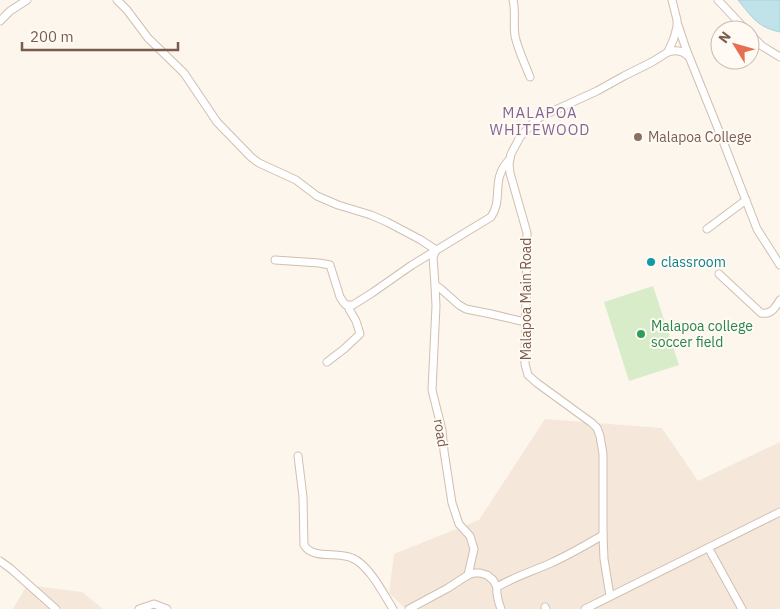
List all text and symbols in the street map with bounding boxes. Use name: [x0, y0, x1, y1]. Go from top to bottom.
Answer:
scale bar: [22, 20, 179, 52]
north arrow: [710, 20, 760, 70]
text: 200 m: [30, 27, 74, 46]
text: N: [714, 28, 735, 47]
district label: MALAPOA WHITEWOOD: [490, 103, 590, 139]
place label: Malapoa College: [648, 128, 752, 146]
marker: Malapoa College: [632, 131, 644, 143]
street label: Malapoa Main Road: [517, 238, 535, 360]
place label: classroom: [661, 253, 726, 271]
marker: classroom: [645, 256, 657, 268]
place label: Malapoa college soccer field: [651, 317, 753, 351]
marker: Malapoa college soccer field: [635, 328, 647, 340]
street label: road: [430, 418, 452, 448]

